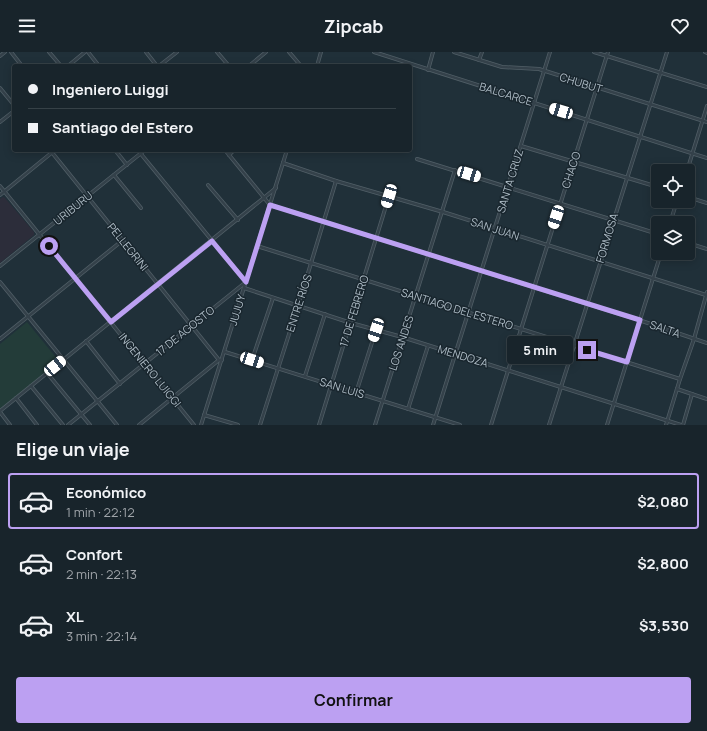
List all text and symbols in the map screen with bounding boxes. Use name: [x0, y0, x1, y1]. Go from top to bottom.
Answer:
text: Zipcab: [324, 14, 383, 38]
icon: menu: [16, 15, 38, 37]
icon: heart: [669, 15, 691, 37]
street label: CHUBUT: [558, 69, 605, 96]
street label: BALCARCE: [478, 78, 535, 109]
text: Ingeniero Luiggi: [52, 79, 169, 100]
car: [548, 102, 574, 120]
text: Santiago del Estero: [52, 117, 193, 138]
street label: SANTA CRUZ: [493, 147, 526, 215]
street label: CHACO: [558, 149, 584, 190]
map controls: [651, 164, 695, 260]
button: locate: [651, 164, 695, 208]
car: [456, 165, 482, 183]
car: [380, 183, 398, 209]
street label: URIBURU: [50, 187, 95, 228]
car: [547, 204, 565, 230]
street label: FORMOSA: [592, 211, 621, 265]
street label: SAN JUAN: [469, 214, 521, 243]
button: layers: [651, 216, 695, 260]
street label: PELLEGRINI: [104, 220, 152, 274]
route start: [40, 237, 58, 255]
street label: ENTRE RÍOS: [282, 272, 315, 334]
street label: 17 DE FEBRERO: [335, 273, 372, 349]
street label: SANTIAGO DEL ESTERO: [399, 284, 515, 333]
street label: JUJUY: [225, 292, 249, 327]
street label: 17 DE AGOSTO: [152, 302, 217, 359]
street label: LOS ANDES: [385, 313, 417, 372]
street label: SALTA: [648, 316, 683, 341]
car: [367, 317, 385, 343]
street label: INGENIERO LUIGGI: [116, 329, 185, 410]
callout: 5 min: [507, 336, 573, 364]
street label: MENDOZA: [436, 341, 490, 370]
text: 5 min: [523, 341, 557, 359]
route end: [578, 341, 596, 359]
car: [239, 351, 265, 369]
car: [42, 354, 68, 378]
street label: SAN LUIS: [318, 374, 367, 402]
text: Elige un viaje: [16, 437, 130, 461]
text: Económico: [66, 482, 146, 503]
icon: car: [18, 483, 54, 519]
text: $2,080: [637, 491, 689, 512]
text: 1 min · 22:12: [66, 503, 135, 521]
text: Confort: [66, 544, 123, 565]
icon: car: [18, 545, 54, 581]
text: $2,800: [637, 553, 689, 574]
text: 2 min · 22:13: [66, 565, 137, 583]
text: XL: [66, 606, 84, 627]
icon: car: [18, 607, 54, 643]
text: $3,530: [639, 615, 689, 636]
text: 3 min · 22:14: [66, 627, 137, 645]
button: Confirmar: [16, 677, 691, 723]

